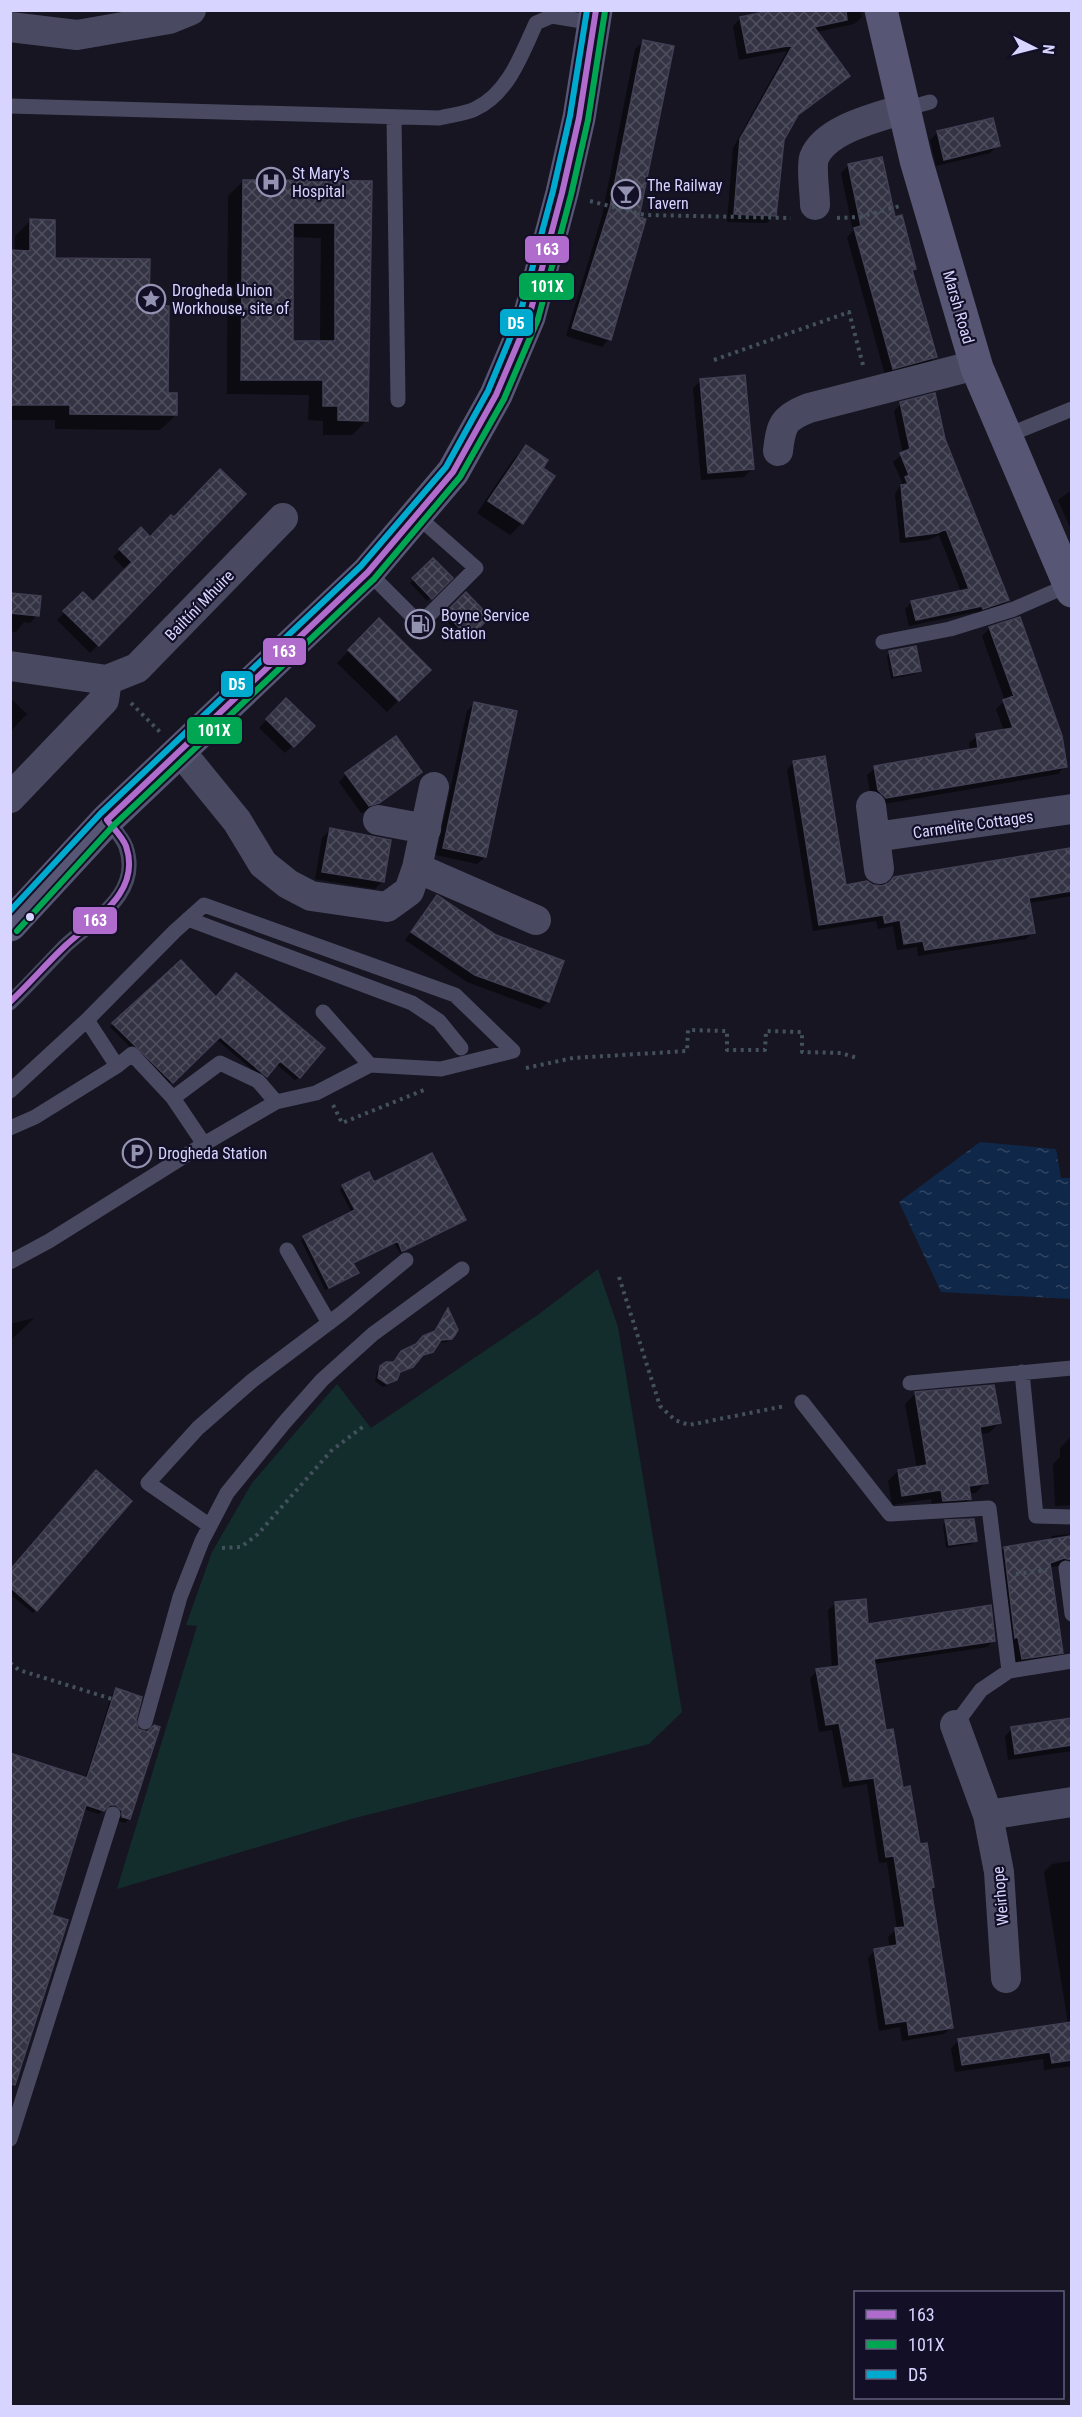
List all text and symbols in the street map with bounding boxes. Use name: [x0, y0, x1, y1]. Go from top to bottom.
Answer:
north arrow: [1004, 18, 1064, 78]
text: N: [1038, 44, 1058, 55]
place label: St Mary's Hospital: [292, 164, 350, 201]
hospital icon: St Mary's Hospital: [255, 166, 287, 198]
place label: The Railway Tavern: [647, 176, 723, 213]
bar icon: The Railway Tavern: [610, 178, 642, 210]
line badge: 163: [524, 235, 570, 264]
text: 163: [535, 240, 559, 259]
street label: Marsh Road: [939, 268, 978, 346]
line badge: 101X: [518, 272, 575, 301]
text: 101X: [530, 277, 564, 296]
place label: Drogheda Union Workhouse, site of: [172, 281, 289, 318]
place icon: Drogheda Union Workhouse, site of: [135, 283, 167, 315]
line badge: D5: [499, 308, 534, 337]
text: D5: [507, 314, 525, 333]
street label: Bailtíní Mhuire: [161, 566, 238, 645]
place label: Boyne Service Station: [441, 606, 529, 643]
fuel station icon: Boyne Service Station: [404, 608, 436, 640]
line badge: 163: [262, 637, 307, 666]
text: 163: [272, 642, 296, 661]
line badge: D5: [220, 670, 254, 698]
text: D5: [228, 675, 246, 694]
line badge: 101X: [186, 716, 243, 745]
text: 101X: [197, 721, 231, 740]
street label: Carmelite Cottages: [912, 807, 1034, 842]
line badge: 163: [72, 906, 118, 935]
unlabelled marker: [24, 911, 36, 923]
text: 163: [83, 911, 107, 930]
parking icon: Drogheda Station: [121, 1137, 153, 1169]
place label: Drogheda Station: [158, 1144, 267, 1163]
street label: Weirhope: [988, 1866, 1013, 1926]
legend: [854, 2291, 1064, 2399]
text: 163: [908, 2304, 935, 2325]
text: 101X: [908, 2334, 945, 2355]
text: D5: [908, 2364, 927, 2385]

